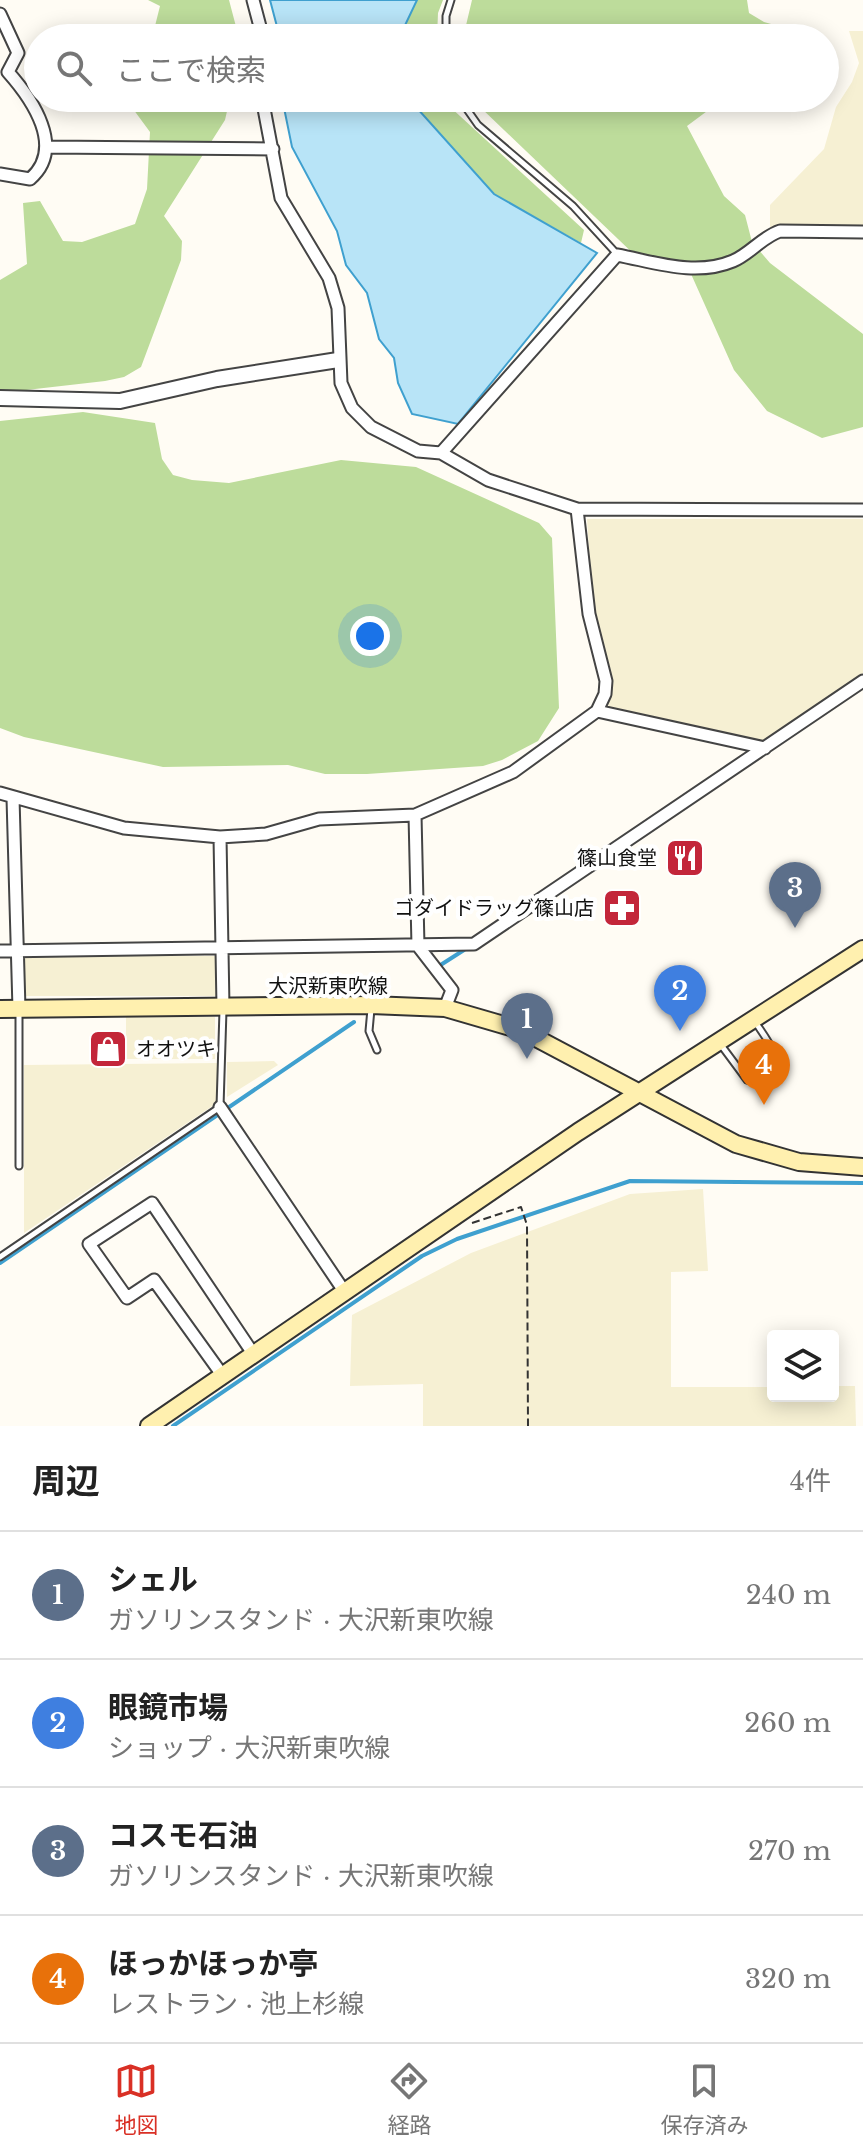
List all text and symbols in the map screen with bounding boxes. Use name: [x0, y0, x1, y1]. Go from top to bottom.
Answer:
search box: [24, 24, 839, 112]
icon: search: [52, 46, 96, 90]
text: ここで検索: [116, 52, 266, 89]
your location: [350, 616, 390, 656]
restaurant icon: 篠山食堂: [664, 837, 706, 879]
place label: 篠山食堂: [577, 846, 657, 870]
pin: 3: [769, 862, 821, 928]
pharmacy icon: ゴダイドラッグ篠山店: [601, 887, 643, 929]
place label: ゴダイドラッグ篠山店: [394, 896, 594, 920]
pin: 2: [654, 965, 706, 1031]
street label: 大沢新東吹線: [268, 974, 388, 998]
pin: 1: [501, 993, 553, 1059]
shop icon: オオツキ: [87, 1028, 129, 1070]
place label: オオツキ: [136, 1037, 216, 1061]
pin: 4: [738, 1039, 790, 1105]
map controls: [767, 1330, 839, 1402]
button: layers: [767, 1330, 839, 1402]
text: 周辺: [32, 1460, 100, 1502]
text: 4件: [790, 1465, 831, 1497]
text: シェル: [108, 1561, 198, 1598]
text: 1: [52, 1579, 64, 1611]
text: 240 m: [746, 1579, 831, 1611]
text: ガソリンスタンド · 大沢新東吹線: [108, 1604, 494, 1636]
text: 眼鏡市場: [108, 1689, 228, 1726]
text: 2: [50, 1707, 66, 1739]
text: 260 m: [744, 1707, 831, 1739]
text: ショップ · 大沢新東吹線: [108, 1732, 390, 1764]
text: コスモ石油: [108, 1817, 258, 1854]
text: 3: [50, 1835, 66, 1867]
text: 270 m: [748, 1835, 831, 1867]
text: ガソリンスタンド · 大沢新東吹線: [108, 1860, 494, 1892]
text: ほっかほっか亭: [108, 1945, 318, 1982]
text: 4: [49, 1963, 67, 1995]
text: 320 m: [745, 1963, 831, 1995]
text: レストラン · 池上杉線: [108, 1988, 364, 2020]
tab: 地図: [114, 2059, 159, 2139]
tab: 経路: [387, 2059, 432, 2139]
tab: 保存済み: [660, 2059, 749, 2139]

